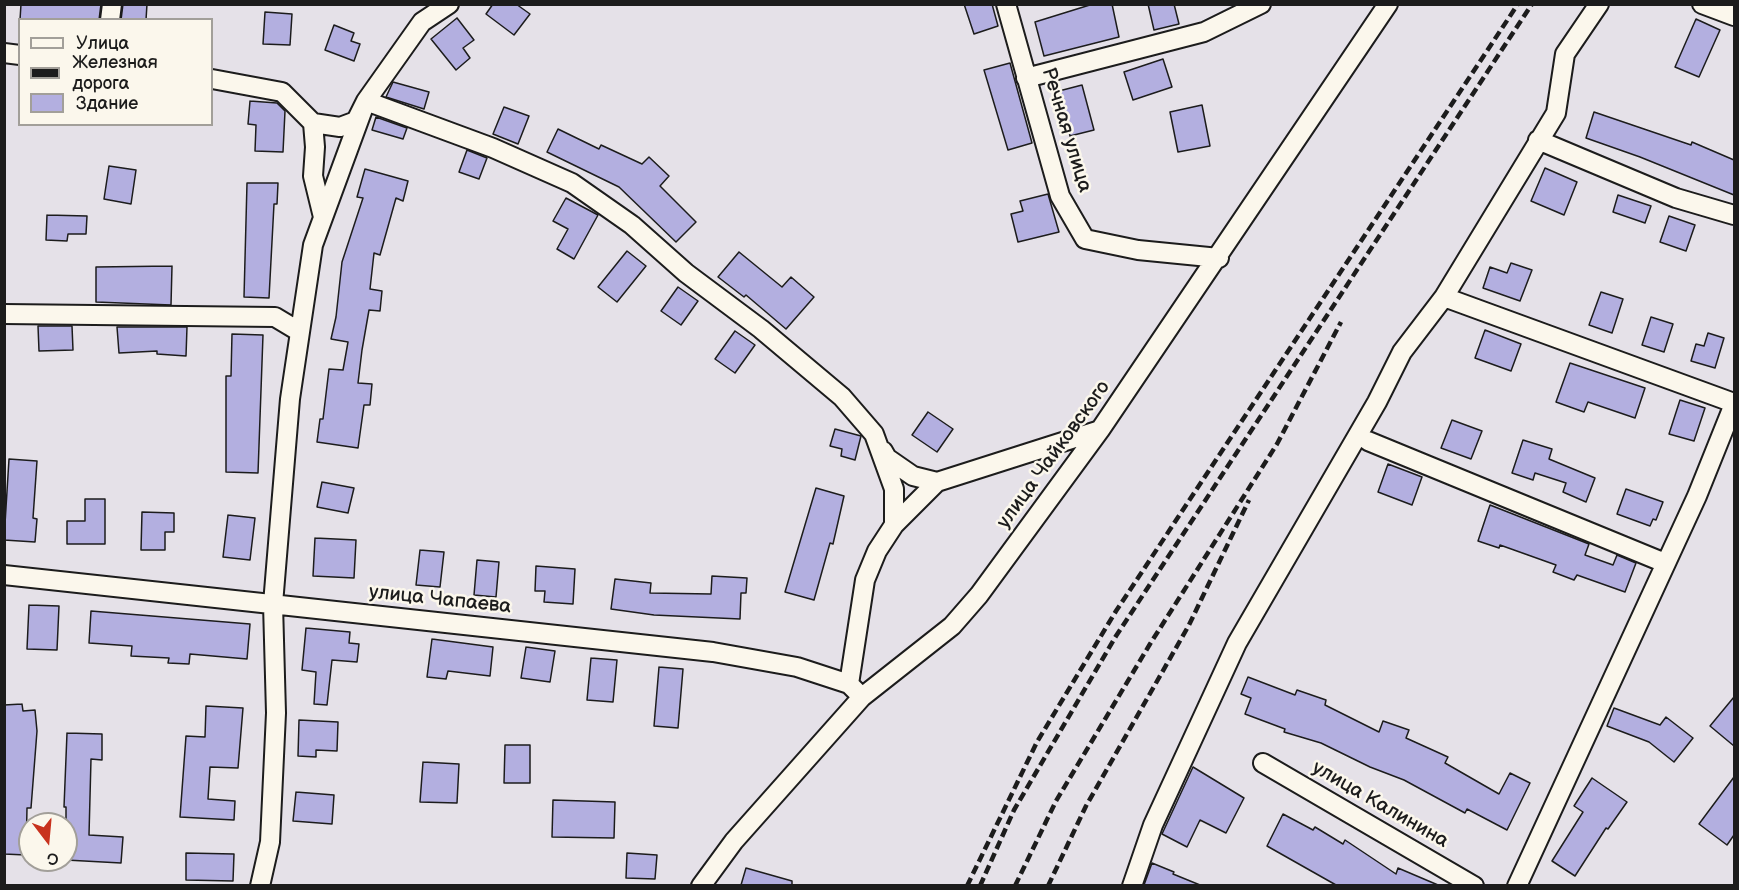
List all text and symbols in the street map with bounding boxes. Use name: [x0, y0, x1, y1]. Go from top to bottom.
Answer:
legend: [18, 18, 213, 126]
text: Улица: [76, 33, 129, 54]
text: Железная дорога: [72, 52, 158, 94]
street label: Речная улица: [1036, 65, 1096, 195]
text: Здание: [76, 93, 138, 114]
street label: улица Чайковского: [992, 376, 1116, 534]
street label: улица Чапаева: [368, 581, 512, 619]
street label: улица Калинина: [1307, 756, 1453, 854]
north arrow: [18, 812, 78, 872]
text: С: [45, 847, 61, 869]

